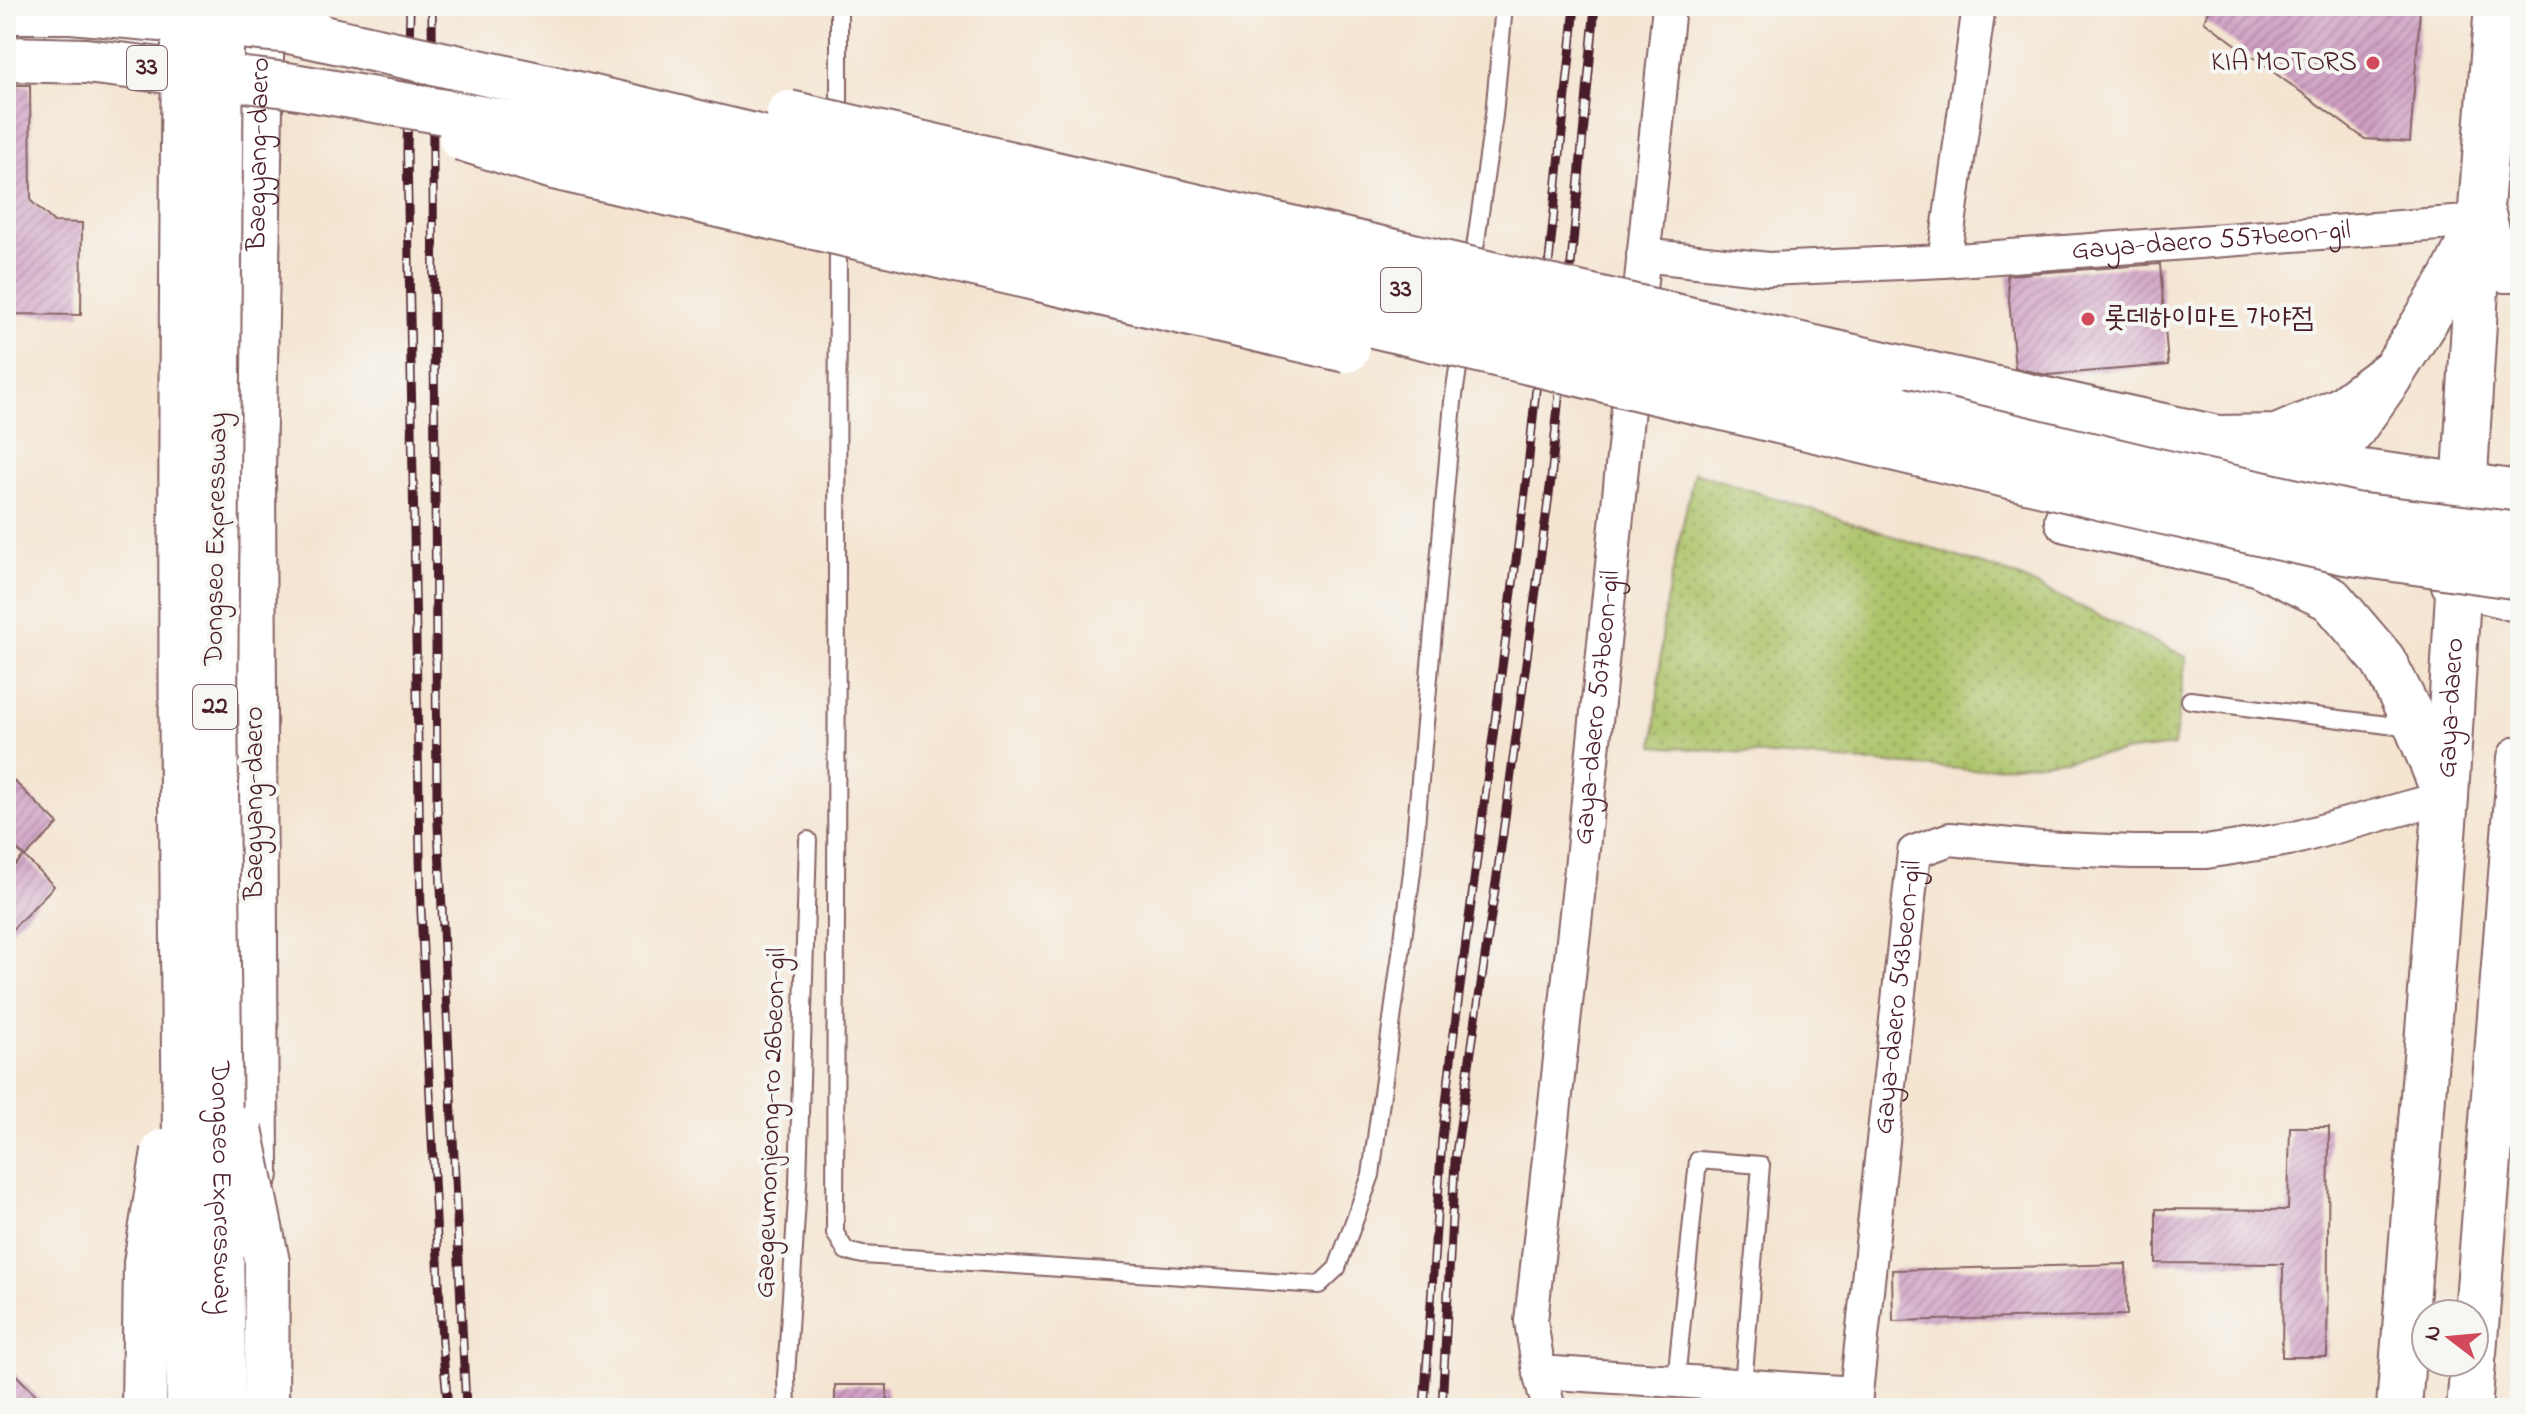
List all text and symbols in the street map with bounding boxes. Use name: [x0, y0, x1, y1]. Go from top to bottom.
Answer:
place label: KIA MOTORS: [2211, 43, 2357, 84]
road number: 33: [127, 46, 167, 90]
marker: KIA MOTORS: [2364, 54, 2382, 72]
street label: Baegyang-daero: [237, 57, 282, 252]
street label: Gaya-daero 557beon-gil: [2070, 210, 2352, 272]
road number: 33: [1381, 268, 1421, 312]
place label: 롯데하이마트 가야점: [2104, 299, 2314, 340]
marker: 롯데하이마트 가야점: [2079, 310, 2097, 328]
street label: Dongseo Expressway: [194, 412, 240, 667]
street label: Gaya-daero 507beon-gil: [1563, 568, 1632, 847]
street label: Gaya-daero: [2427, 637, 2476, 779]
road number: 22: [193, 685, 237, 729]
street label: Baegyang-daero: [235, 706, 276, 901]
street label: Gaya-daero 543beon-gil: [1863, 858, 1933, 1136]
street label: Gaegeumonjeong-ro 26beon-gil: [745, 947, 799, 1299]
street label: Dongseo Expressway: [199, 1060, 242, 1315]
north arrow: [2410, 1298, 2490, 1378]
text: N: [2416, 1322, 2451, 1345]

